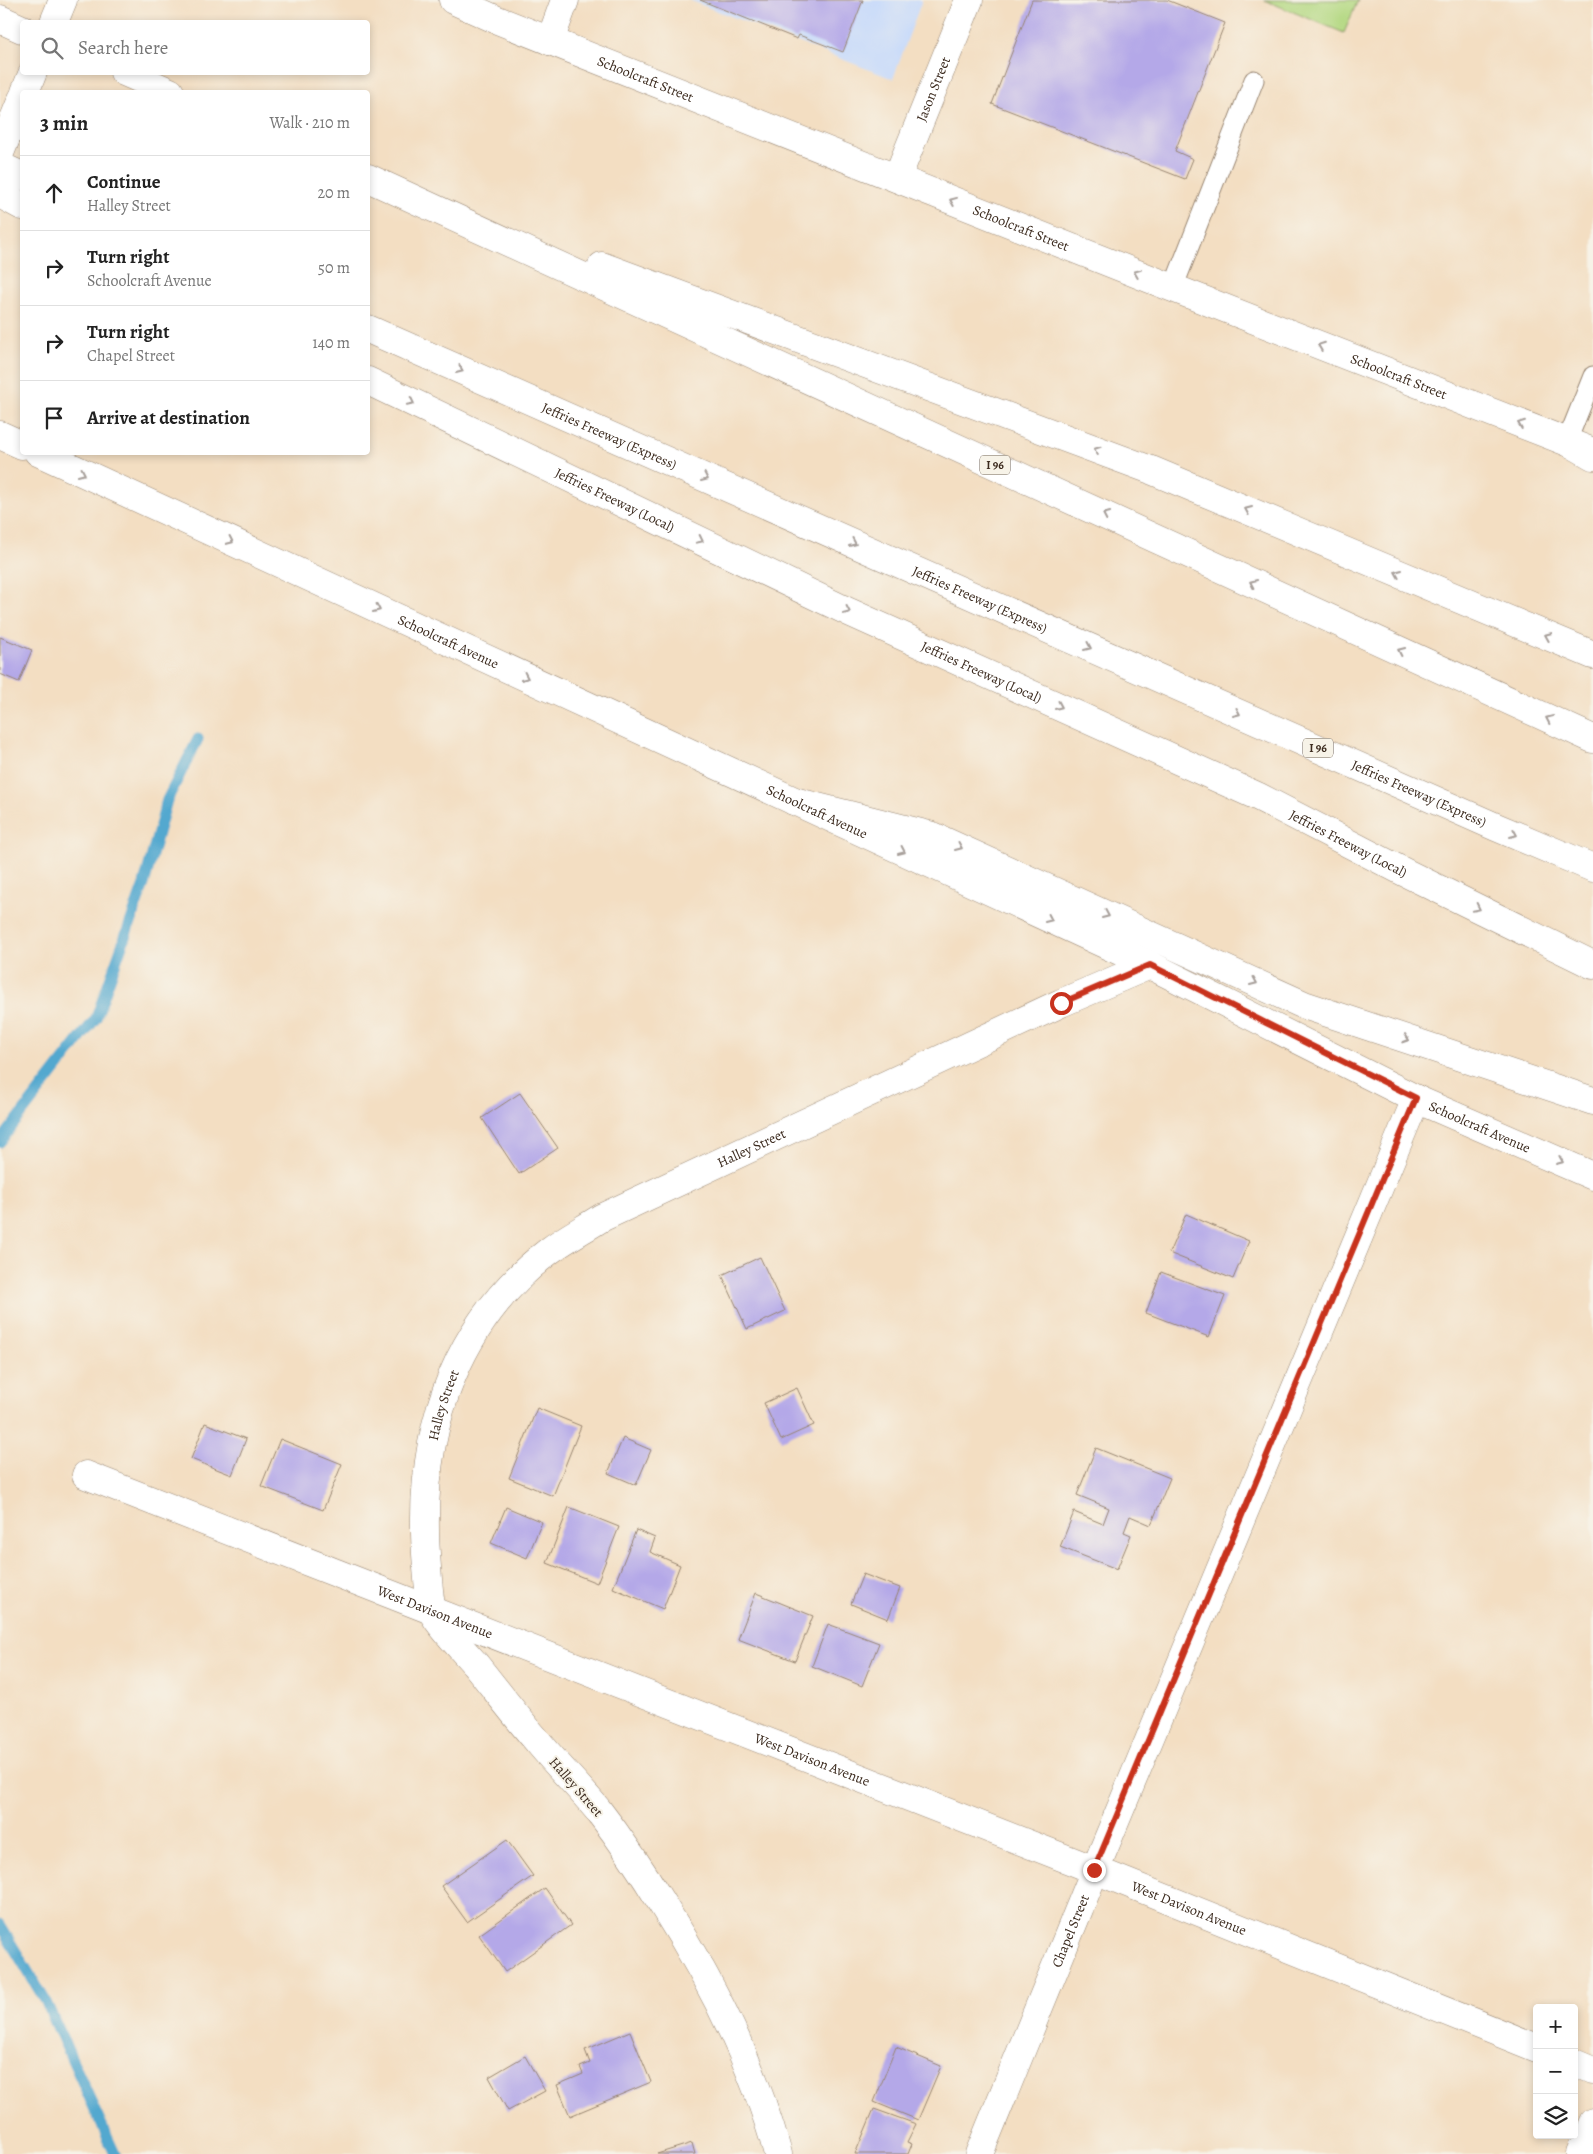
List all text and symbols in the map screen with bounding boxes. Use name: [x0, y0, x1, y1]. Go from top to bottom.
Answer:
search box: [20, 20, 370, 75]
icon: search: [38, 34, 66, 62]
text: Search here: [78, 35, 168, 61]
street label: Schoolcraft Street: [595, 51, 697, 106]
street label: Jason Street: [911, 53, 955, 124]
text: 3 min: [40, 109, 88, 137]
text: Walk · 210 m: [269, 112, 350, 134]
text: Continue: [87, 169, 161, 195]
icon: ahead: [40, 179, 68, 207]
text: 20 m: [317, 182, 350, 204]
text: Halley Street: [87, 195, 171, 217]
one-way arrow: [950, 196, 958, 206]
street label: Schoolcraft Street: [970, 200, 1072, 255]
text: Turn right: [87, 244, 169, 270]
icon: right: [40, 254, 68, 282]
text: 50 m: [318, 257, 350, 279]
one-way arrow: [1133, 269, 1142, 280]
text: Schoolcraft Avenue: [87, 270, 212, 292]
text: Turn right: [87, 319, 169, 345]
icon: right: [40, 329, 68, 357]
text: 140 m: [312, 332, 350, 354]
one-way arrow: [1317, 341, 1326, 352]
text: Chapel Street: [87, 345, 175, 367]
street label: Schoolcraft Street: [1348, 349, 1450, 404]
one-way arrow: [455, 363, 464, 374]
one-way arrow: [406, 396, 415, 406]
street label: Jeffries Freeway (Express): [539, 398, 680, 474]
icon: arrive: [40, 404, 68, 432]
text: Arrive at destination: [87, 405, 250, 431]
one-way arrow: [1517, 420, 1526, 430]
one-way arrow: [1094, 446, 1102, 456]
road number: I 96: [980, 456, 1010, 474]
street label: Jeffries Freeway (Local): [552, 463, 678, 536]
one-way arrow: [77, 467, 86, 477]
one-way arrow: [700, 471, 709, 482]
one-way arrow: [1244, 506, 1253, 517]
one-way arrow: [1102, 511, 1111, 522]
one-way arrow: [695, 534, 704, 545]
one-way arrow: [225, 535, 234, 545]
one-way arrow: [848, 537, 857, 548]
street label: Jeffries Freeway (Express): [910, 561, 1051, 637]
one-way arrow: [1394, 569, 1403, 579]
one-way arrow: [1249, 579, 1258, 589]
one-way arrow: [372, 603, 381, 613]
one-way arrow: [842, 604, 851, 615]
street label: Schoolcraft Avenue: [395, 610, 502, 673]
one-way arrow: [1544, 631, 1553, 642]
street label: Jeffries Freeway (Local): [918, 636, 1045, 707]
one-way arrow: [1083, 640, 1092, 651]
one-way arrow: [1397, 646, 1406, 657]
one-way arrow: [520, 671, 529, 682]
one-way arrow: [1053, 700, 1062, 710]
one-way arrow: [1232, 706, 1241, 717]
one-way arrow: [1545, 714, 1554, 725]
road number: I 96: [1303, 738, 1333, 758]
street label: Jeffries Freeway (Express): [1349, 755, 1490, 831]
street label: Schoolcraft Avenue: [763, 780, 871, 843]
street label: Jeffries Freeway (Local): [1286, 805, 1411, 882]
one-way arrow: [1509, 828, 1518, 839]
one-way arrow: [953, 841, 962, 851]
one-way arrow: [897, 845, 906, 855]
one-way arrow: [1472, 902, 1481, 912]
one-way arrow: [1101, 908, 1110, 919]
one-way arrow: [1044, 913, 1053, 923]
one-way arrow: [1249, 976, 1258, 986]
route start: [1050, 992, 1073, 1015]
one-way arrow: [1402, 1033, 1410, 1043]
street label: Schoolcraft Avenue: [1426, 1096, 1534, 1157]
street label: Halley Street: [714, 1123, 789, 1172]
one-way arrow: [1555, 1155, 1564, 1166]
street label: Halley Street: [423, 1366, 463, 1442]
street label: West Davison Avenue: [374, 1580, 496, 1643]
street label: West Davison Avenue: [751, 1728, 873, 1791]
street label: Halley Street: [545, 1753, 607, 1821]
route end: [1083, 1859, 1106, 1882]
street label: West Davison Avenue: [1128, 1876, 1249, 1940]
street label: Chapel Street: [1047, 1891, 1094, 1970]
map controls: [1533, 2004, 1578, 2139]
button: +: [1533, 2004, 1578, 2049]
button: −: [1533, 2049, 1578, 2094]
button: layers: [1533, 2094, 1578, 2139]

